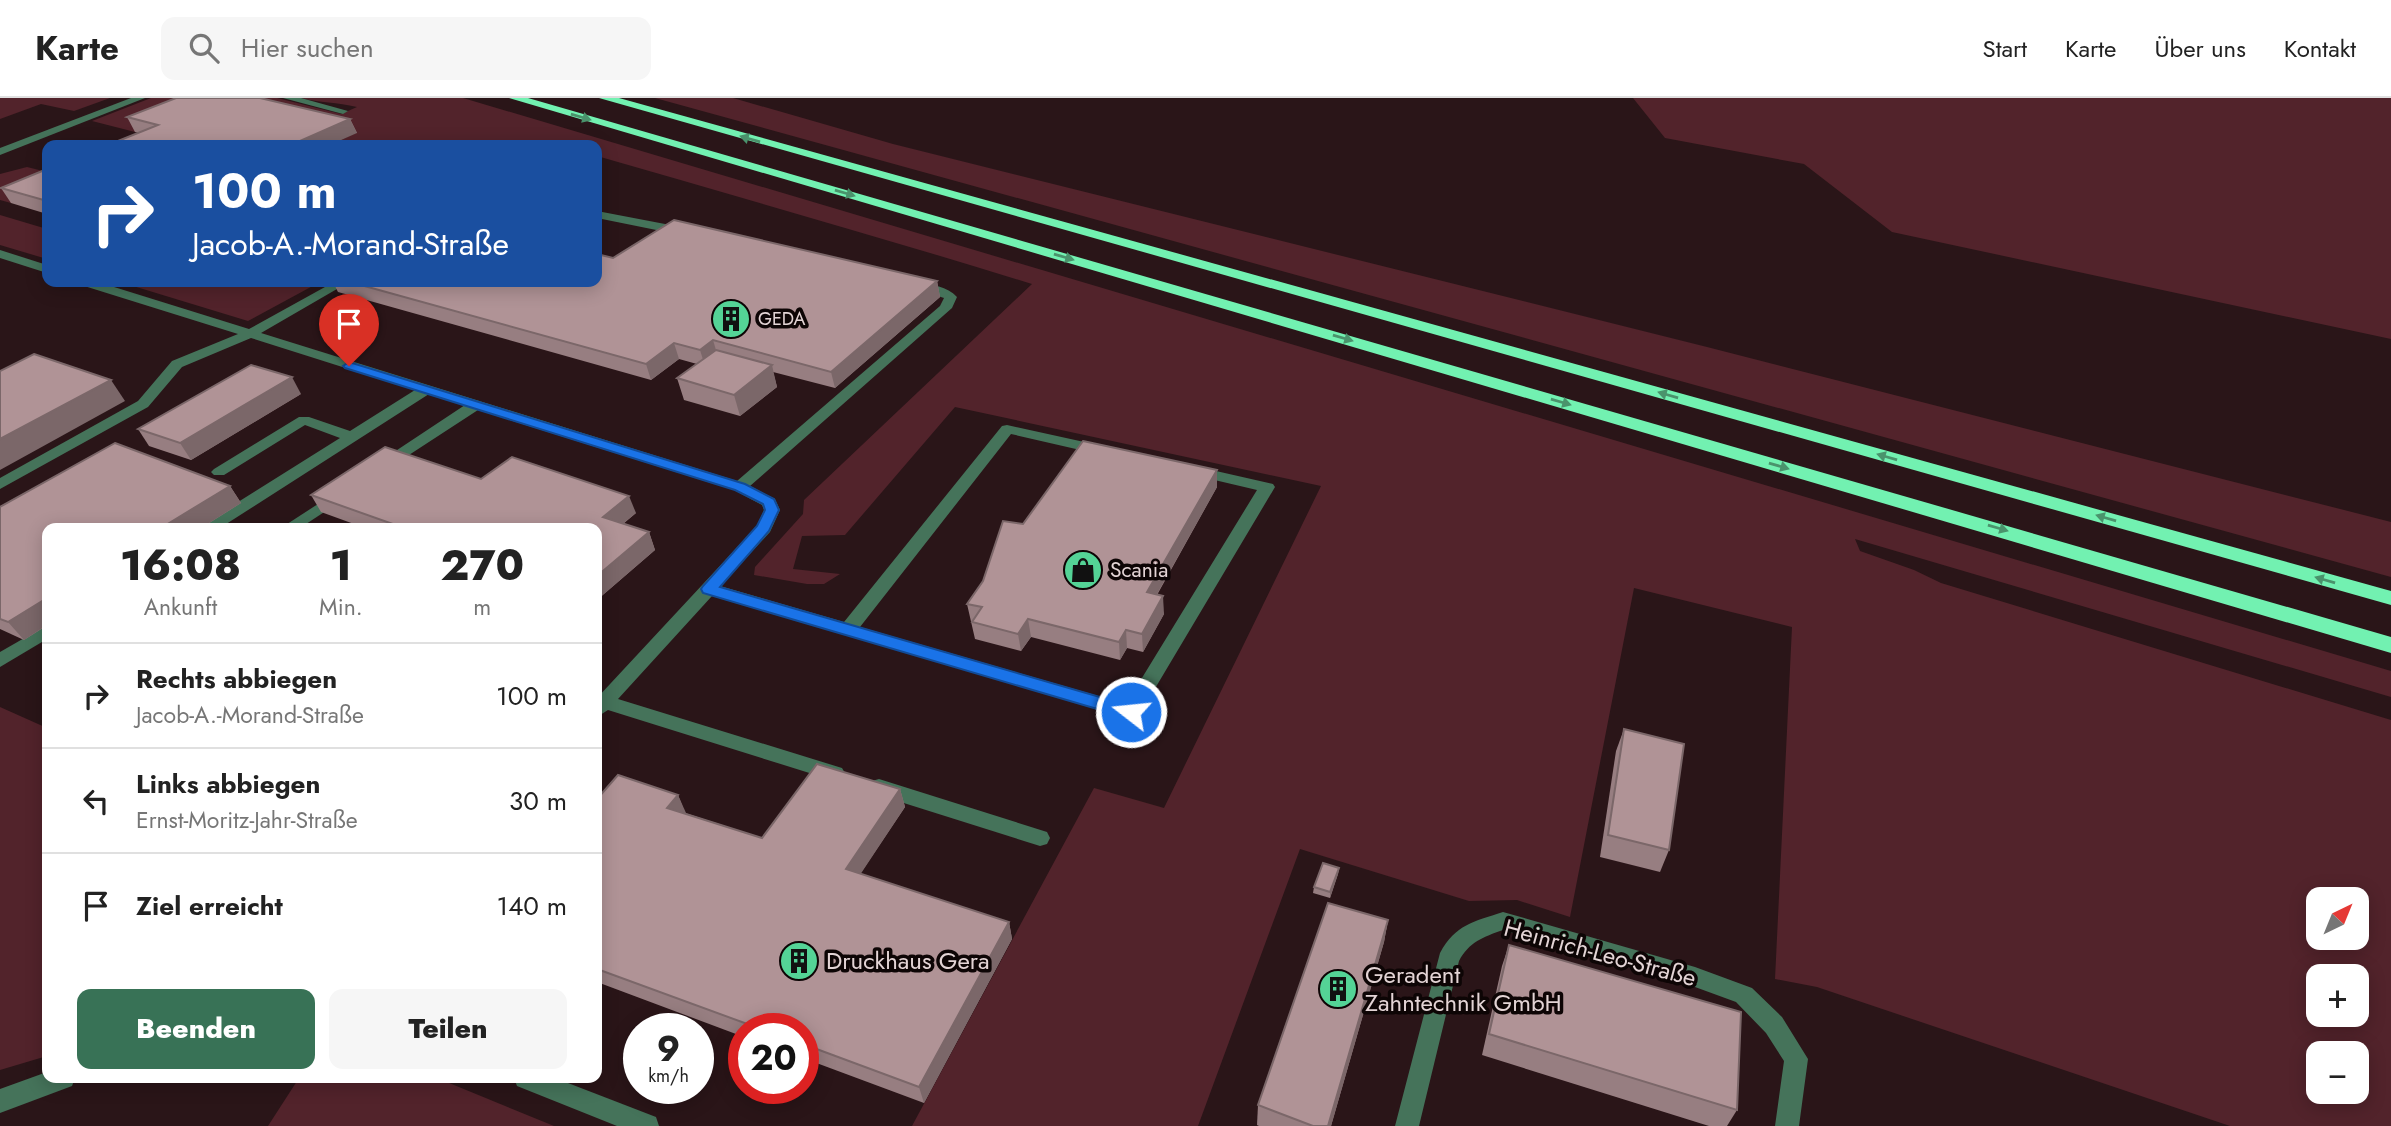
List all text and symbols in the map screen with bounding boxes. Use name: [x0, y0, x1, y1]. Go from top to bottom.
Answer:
search box: [161, 17, 651, 80]
text: Karte: [35, 25, 119, 72]
icon: search: [185, 29, 223, 67]
text: Hier suchen: [241, 29, 374, 67]
text: Start: [1983, 31, 2027, 66]
text: Karte: [2065, 31, 2116, 66]
text: Über uns: [2154, 31, 2246, 66]
text: Kontakt: [2284, 31, 2356, 66]
one-way arrow: [570, 112, 592, 123]
one-way arrow: [739, 133, 760, 143]
text: 100 m: [192, 156, 337, 226]
icon: right: [77, 168, 168, 259]
one-way arrow: [835, 189, 856, 199]
text: Jacob-A.-Morand-Straße: [192, 221, 509, 267]
one-way arrow: [1054, 252, 1075, 262]
pin: [319, 294, 379, 366]
building icon: GEDA: [710, 298, 752, 340]
icon: arrive: [330, 305, 368, 343]
place label: GEDA: [758, 306, 806, 332]
one-way arrow: [1332, 334, 1353, 344]
one-way arrow: [1657, 390, 1678, 400]
one-way arrow: [1551, 398, 1572, 408]
one-way arrow: [1876, 451, 1897, 461]
one-way arrow: [1769, 461, 1790, 471]
one-way arrow: [2095, 513, 2116, 523]
one-way arrow: [1988, 524, 2009, 534]
text: 16:08: [120, 535, 241, 596]
text: 1: [330, 535, 352, 596]
text: 270: [441, 535, 524, 596]
shop icon: Scania: [1062, 549, 1104, 591]
place label: Scania: [1110, 555, 1168, 585]
one-way arrow: [2314, 574, 2335, 584]
text: Ankunft: [144, 590, 217, 624]
text: Min.: [319, 590, 363, 624]
text: m: [473, 590, 491, 624]
text: Rechts abbiegen: [136, 660, 337, 698]
position arrow: [1094, 675, 1168, 749]
icon: right: [77, 677, 115, 715]
text: 100 m: [496, 677, 567, 715]
text: Jacob-A.-Morand-Straße: [136, 698, 364, 732]
text: Links abbiegen: [136, 765, 320, 803]
icon: left: [77, 782, 115, 820]
text: 30 m: [509, 782, 567, 820]
text: Ernst-Moritz-Jahr-Straße: [136, 803, 358, 837]
icon: arrive: [77, 887, 115, 925]
text: Ziel erreicht: [136, 887, 283, 925]
text: 140 m: [496, 887, 567, 925]
north arrow: [2306, 887, 2370, 950]
map controls: [2306, 887, 2369, 1104]
street label: Heinrich-Leo-Straße: [1500, 910, 1700, 995]
building icon: Druckhaus Gera: [778, 940, 820, 982]
place label: Druckhaus Gera: [826, 943, 990, 978]
place label: Geradent Zahntechnik GmbH: [1365, 957, 1562, 1020]
button: +: [2306, 964, 2369, 1027]
building icon: Geradent Zahntechnik GmbH: [1317, 968, 1359, 1010]
button: Beenden: [77, 989, 315, 1069]
button: Teilen: [329, 989, 567, 1069]
speed limit sign: 20: [728, 1013, 819, 1104]
text: 9: [657, 1024, 680, 1074]
button: −: [2306, 1041, 2369, 1104]
text: km/h: [648, 1063, 689, 1089]

